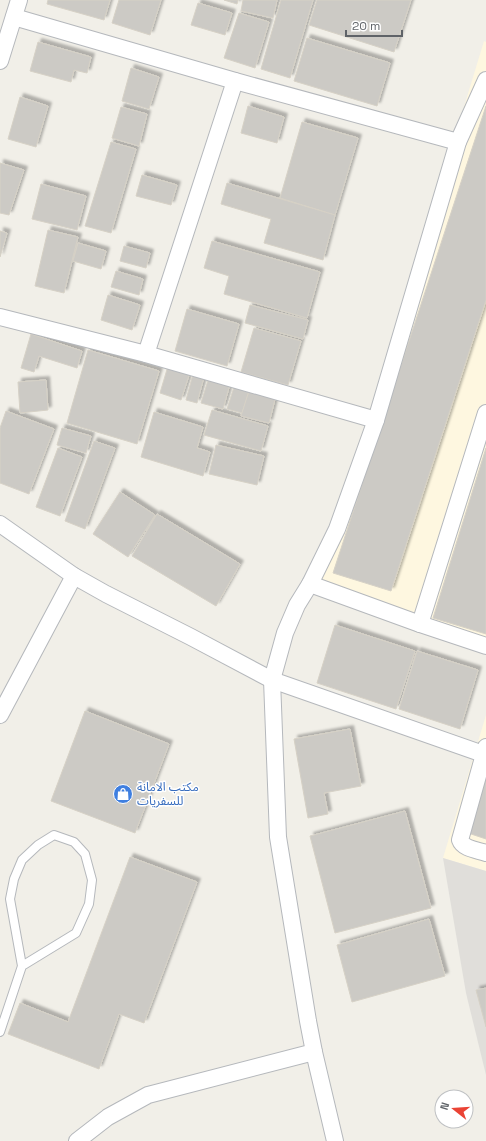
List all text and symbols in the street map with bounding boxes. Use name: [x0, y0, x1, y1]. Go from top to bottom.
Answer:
scale bar: [346, 12, 402, 38]
text: 20 m: [352, 18, 380, 34]
place label: مكتب الامانة للسفريات: [137, 779, 199, 809]
shop icon: مكتب الامانة للسفريات: [112, 783, 134, 805]
north arrow: [434, 1089, 474, 1129]
text: N: [437, 1101, 452, 1112]

